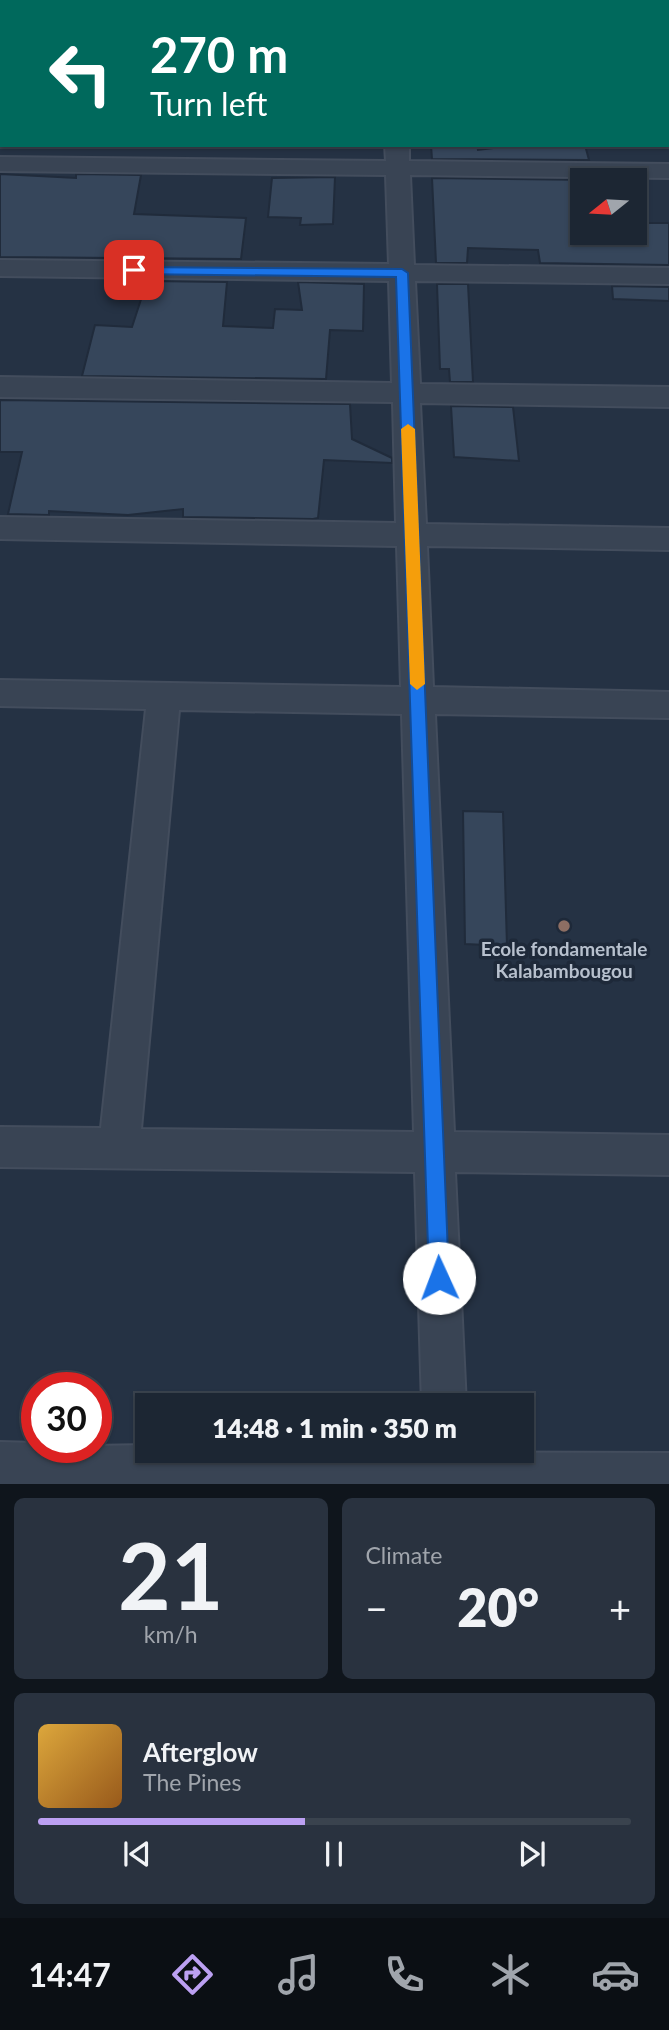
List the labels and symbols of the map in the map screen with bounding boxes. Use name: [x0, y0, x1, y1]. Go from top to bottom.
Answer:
north arrow: [570, 168, 648, 245]
pin: [104, 240, 164, 300]
marker: Ecole fondamentale Kalabambougou: [556, 918, 572, 934]
place label: Ecole fondamentale Kalabambougou: [481, 937, 647, 982]
position arrow: [402, 1241, 476, 1315]
speed limit sign: 30: [21, 1372, 112, 1463]

